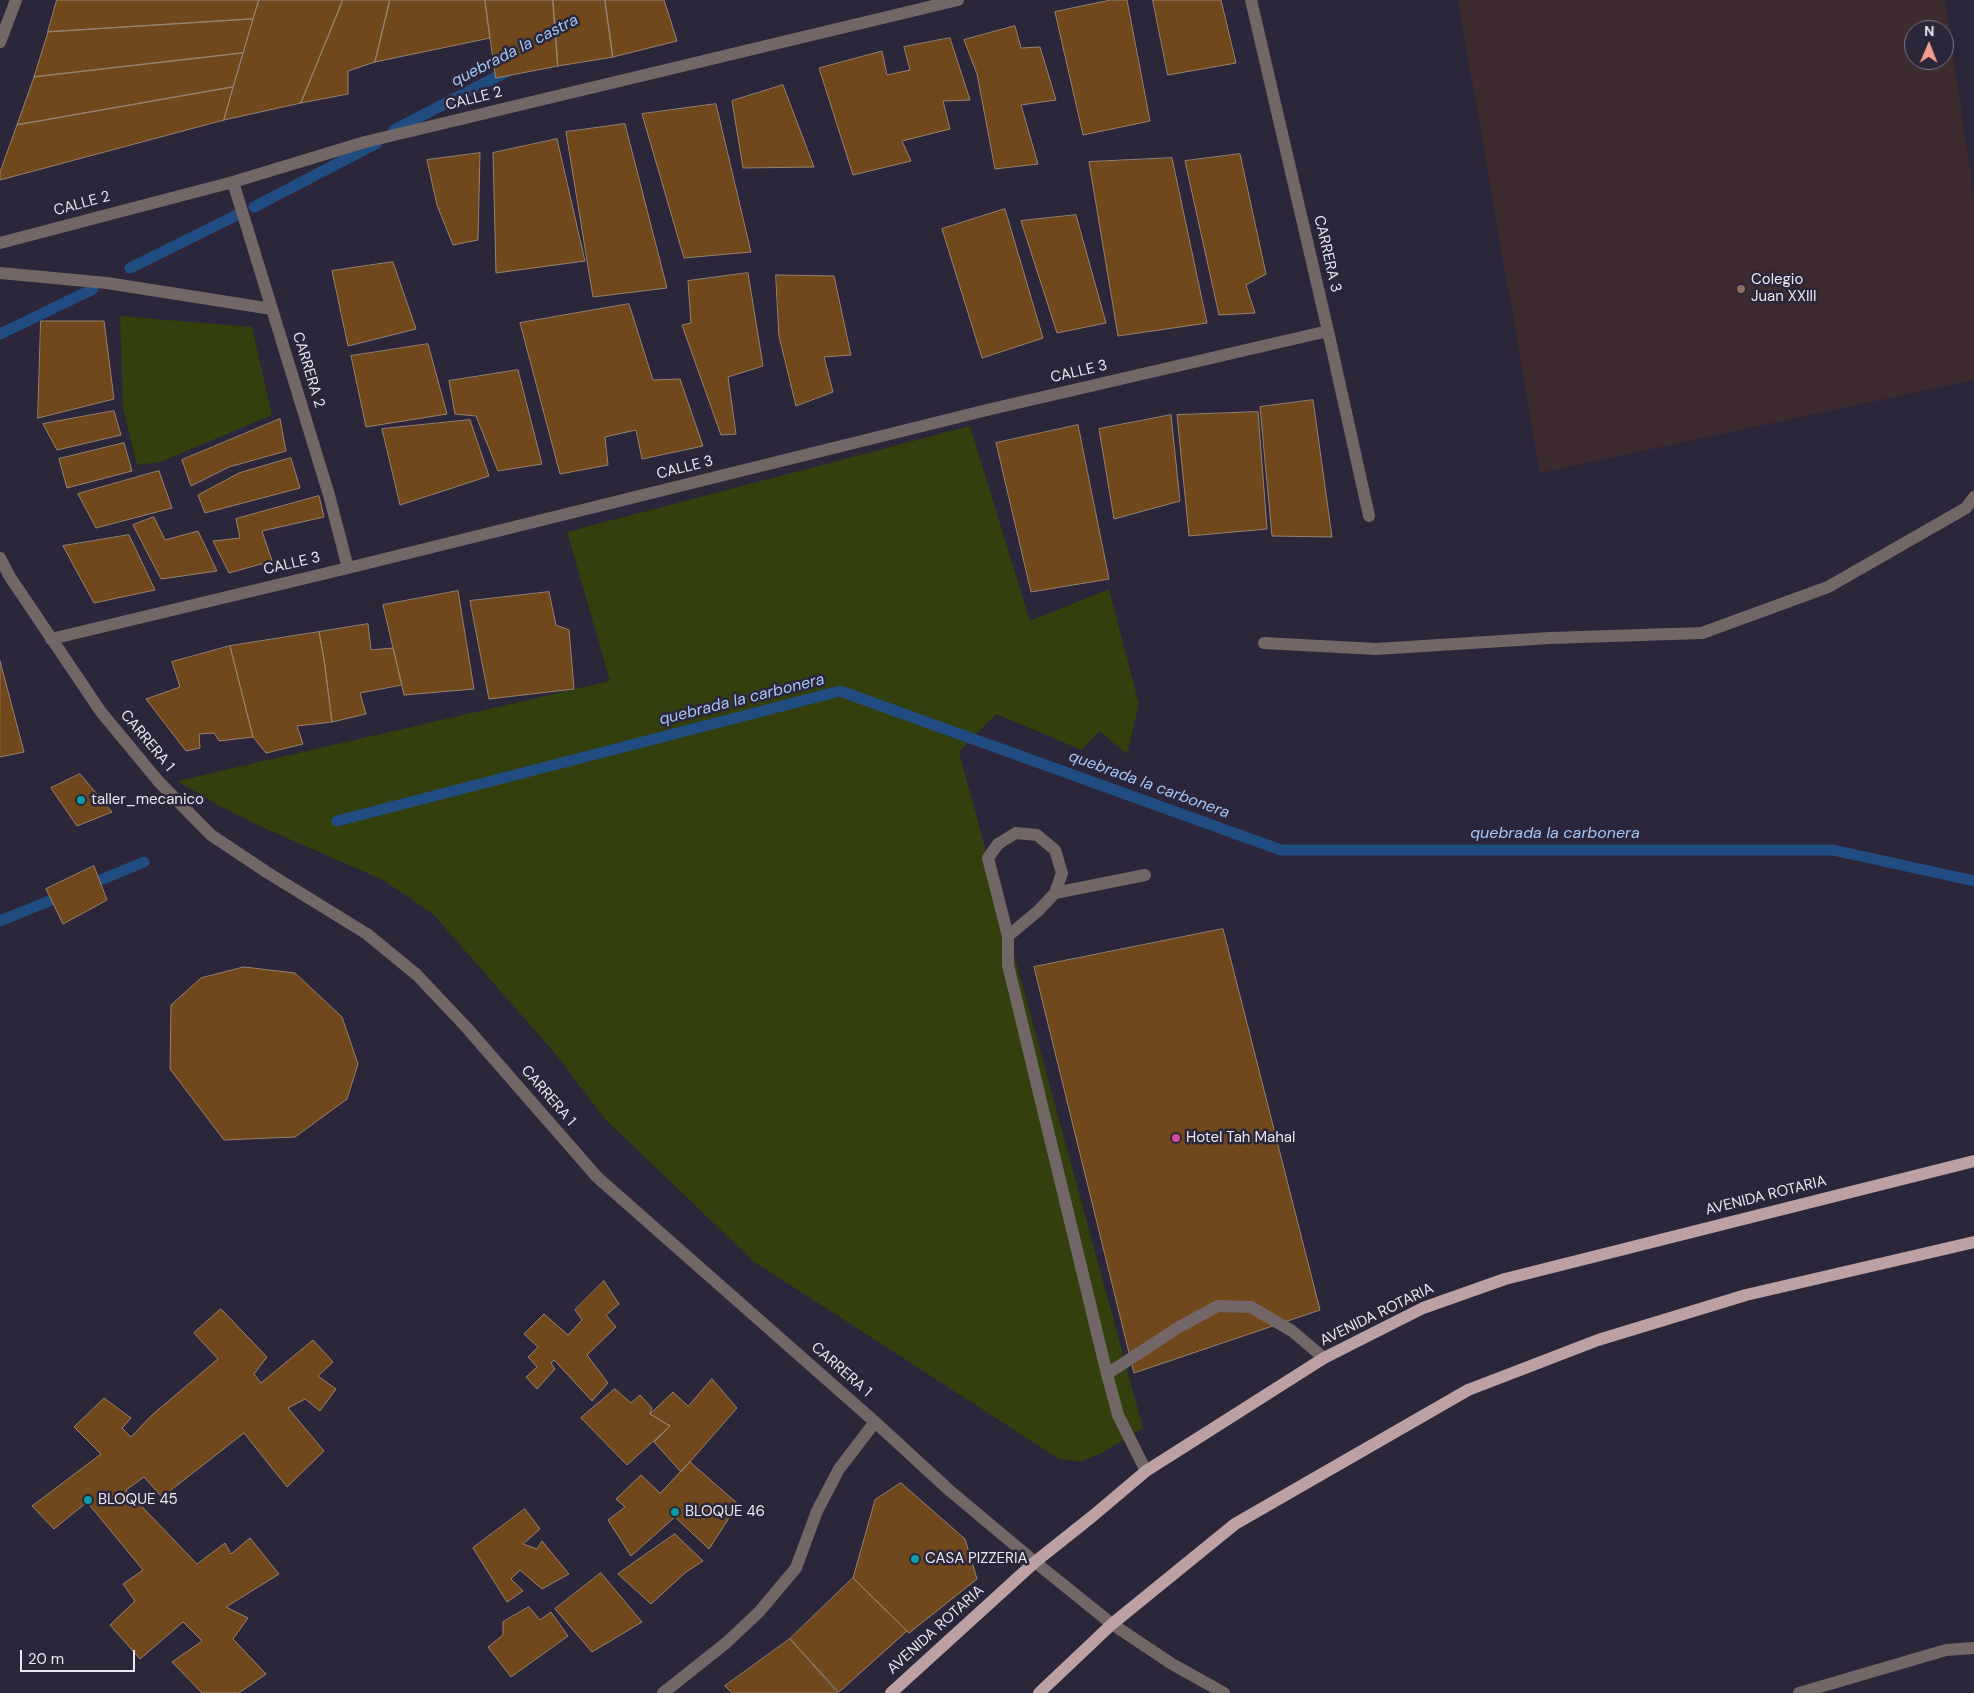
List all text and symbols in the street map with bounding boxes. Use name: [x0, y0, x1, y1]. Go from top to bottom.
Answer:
water label: quebrada la castra: [448, 11, 582, 91]
north arrow: [1904, 20, 1954, 70]
text: N: [1924, 22, 1935, 40]
street label: CALLE 2: [444, 83, 504, 115]
street label: CALLE 2: [52, 188, 112, 220]
street label: CARRERA 3: [1309, 214, 1345, 294]
place label: Colegio Juan XXIII: [1751, 271, 1816, 306]
marker: Colegio Juan XXIII: [1735, 283, 1747, 295]
street label: CARRERA 2: [288, 330, 328, 410]
street label: CALLE 3: [1049, 357, 1109, 387]
street label: CALLE 3: [655, 452, 715, 484]
street label: CALLE 3: [262, 549, 322, 579]
water label: quebrada la carbonera: [657, 670, 827, 730]
street label: CARRERA 1: [116, 707, 178, 775]
water label: quebrada la carbonera: [1066, 747, 1232, 823]
place label: taller_mecanico: [91, 791, 204, 809]
marker: taller_mecanico: [75, 794, 87, 806]
water label: quebrada la carbonera: [1470, 824, 1640, 844]
street label: CARRERA 1: [517, 1062, 579, 1130]
place label: Hotel Tah Mahal: [1186, 1129, 1295, 1147]
marker: Hotel Tah Mahal: [1170, 1132, 1182, 1144]
street label: AVENIDA ROTARIA: [1704, 1172, 1828, 1220]
street label: AVENIDA ROTARIA: [1317, 1280, 1437, 1350]
street label: CARRERA 1: [807, 1339, 875, 1401]
place label: BLOQUE 45: [98, 1491, 178, 1509]
marker: BLOQUE 45: [82, 1494, 94, 1506]
place label: BLOQUE 46: [685, 1503, 765, 1521]
marker: BLOQUE 46: [669, 1506, 681, 1518]
place label: CASA PIZZERIA: [925, 1550, 1027, 1568]
marker: CASA PIZZERIA: [909, 1553, 921, 1565]
street label: AVENIDA ROTARIA: [884, 1582, 988, 1678]
scale bar: [22, 1640, 138, 1672]
text: 20 m: [28, 1649, 64, 1669]

